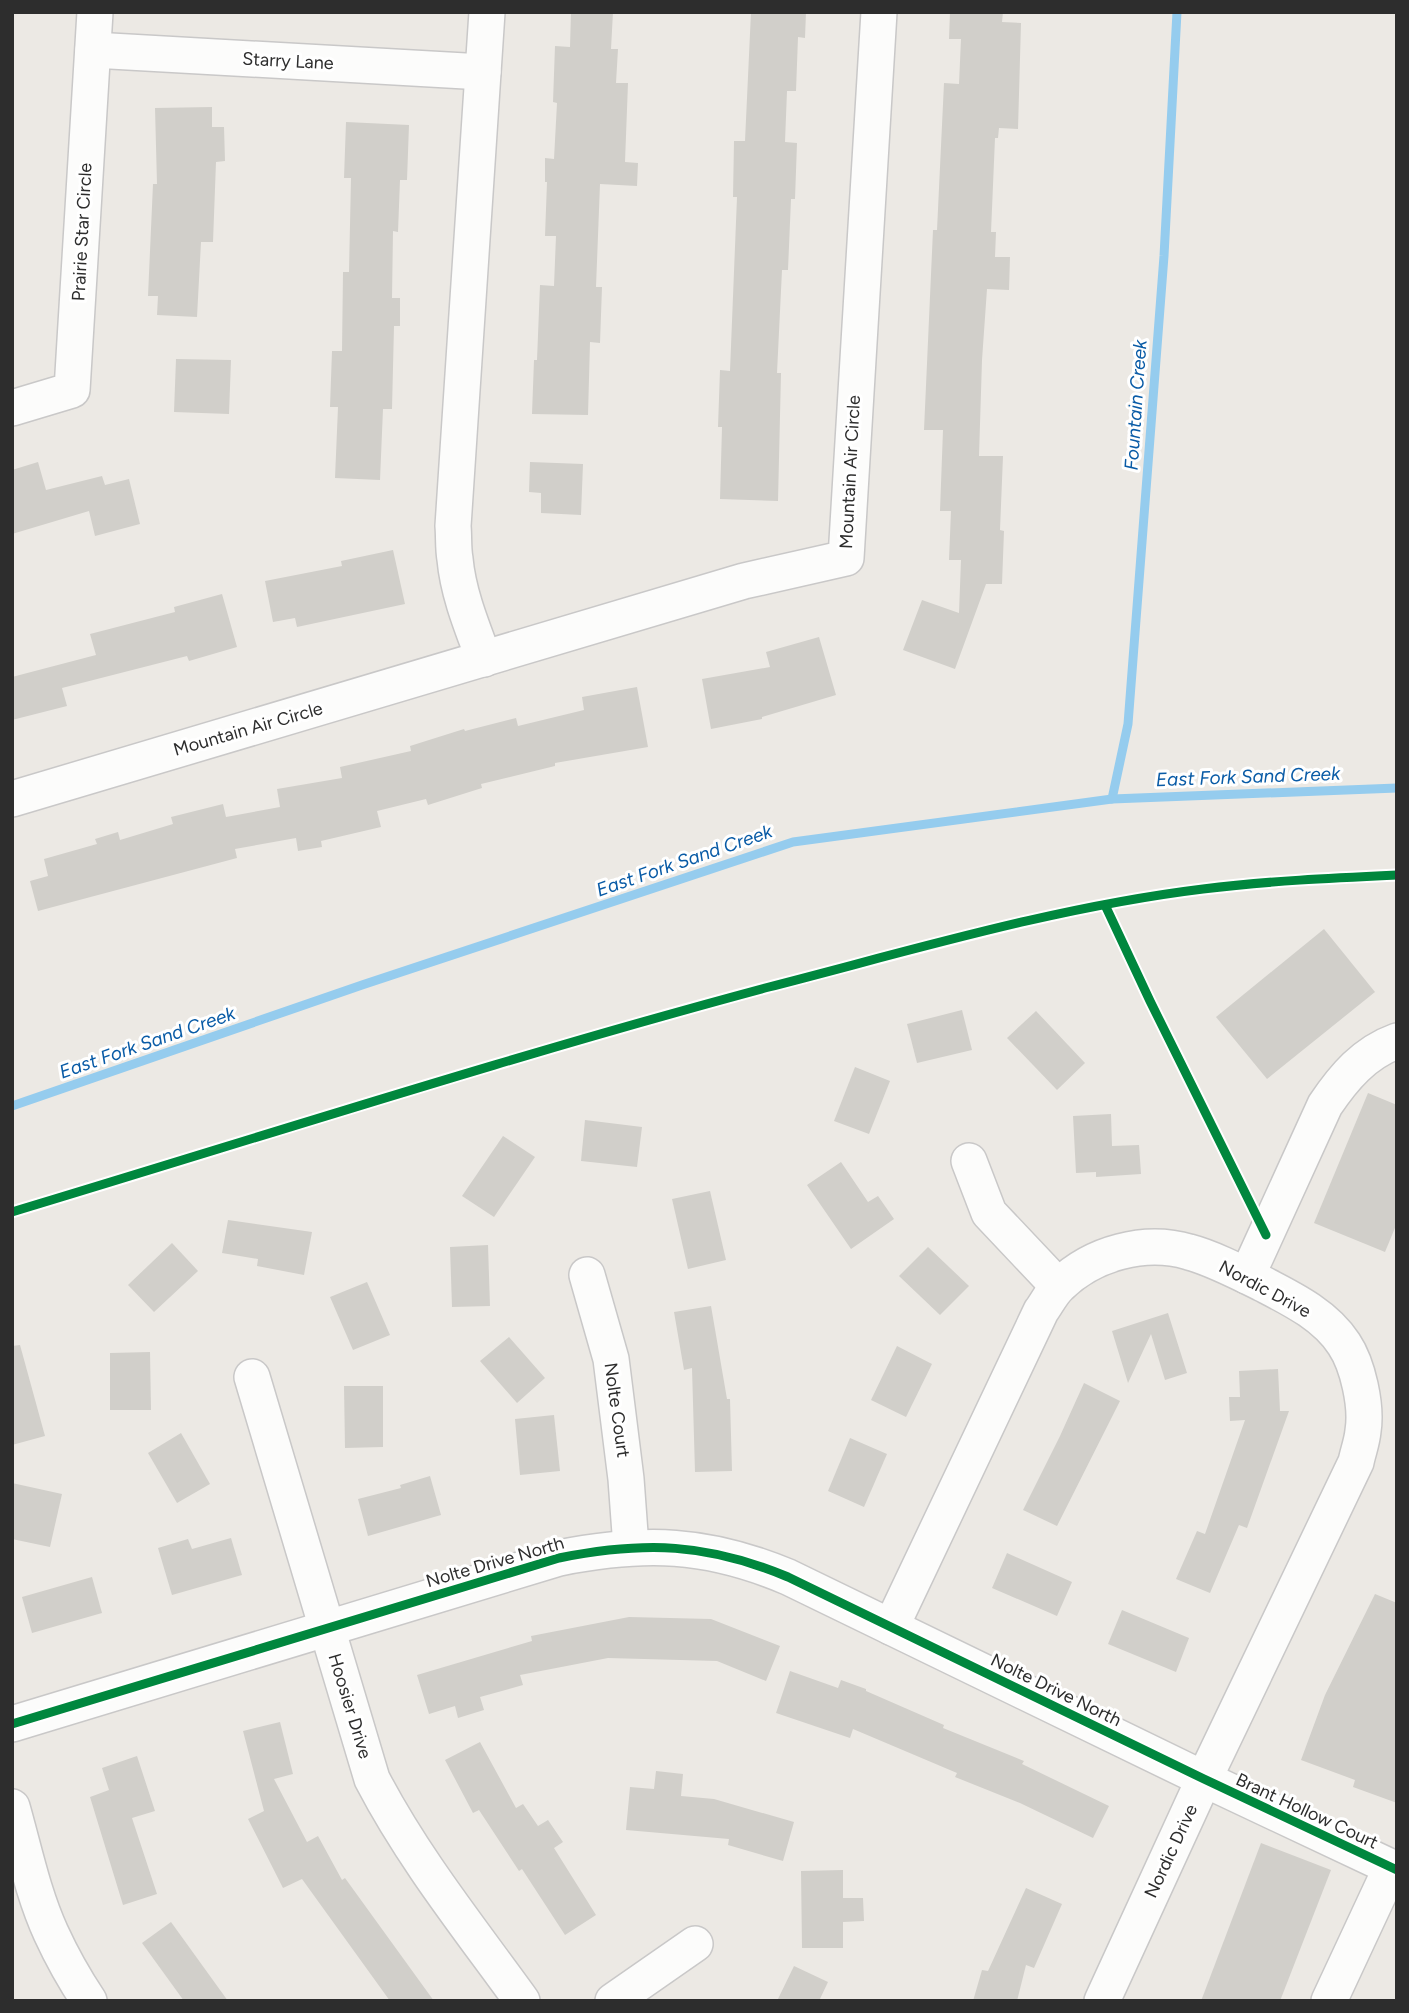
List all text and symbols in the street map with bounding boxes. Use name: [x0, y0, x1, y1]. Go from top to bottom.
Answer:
street label: Starry Lane: [242, 48, 334, 74]
street label: Prairie Star Circle: [67, 162, 97, 302]
water label: Fountain Creek: [1119, 338, 1152, 471]
street label: Mountain Air Circle: [835, 394, 865, 549]
street label: Mountain Air Circle: [171, 697, 325, 761]
water label: East Fork Sand Creek: [1155, 762, 1341, 791]
water label: East Fork Sand Creek: [593, 819, 776, 901]
water label: East Fork Sand Creek: [56, 1001, 239, 1083]
street label: Nordic Drive: [1215, 1256, 1315, 1322]
street label: Nolte Court: [599, 1361, 635, 1459]
street label: Nolte Drive North: [423, 1532, 567, 1592]
street label: Nolte Drive North: [987, 1649, 1125, 1731]
street label: Hoosier Drive: [324, 1651, 376, 1761]
street label: Brant Hollow Court: [1232, 1768, 1382, 1854]
street label: Nordic Drive: [1140, 1800, 1202, 1901]

